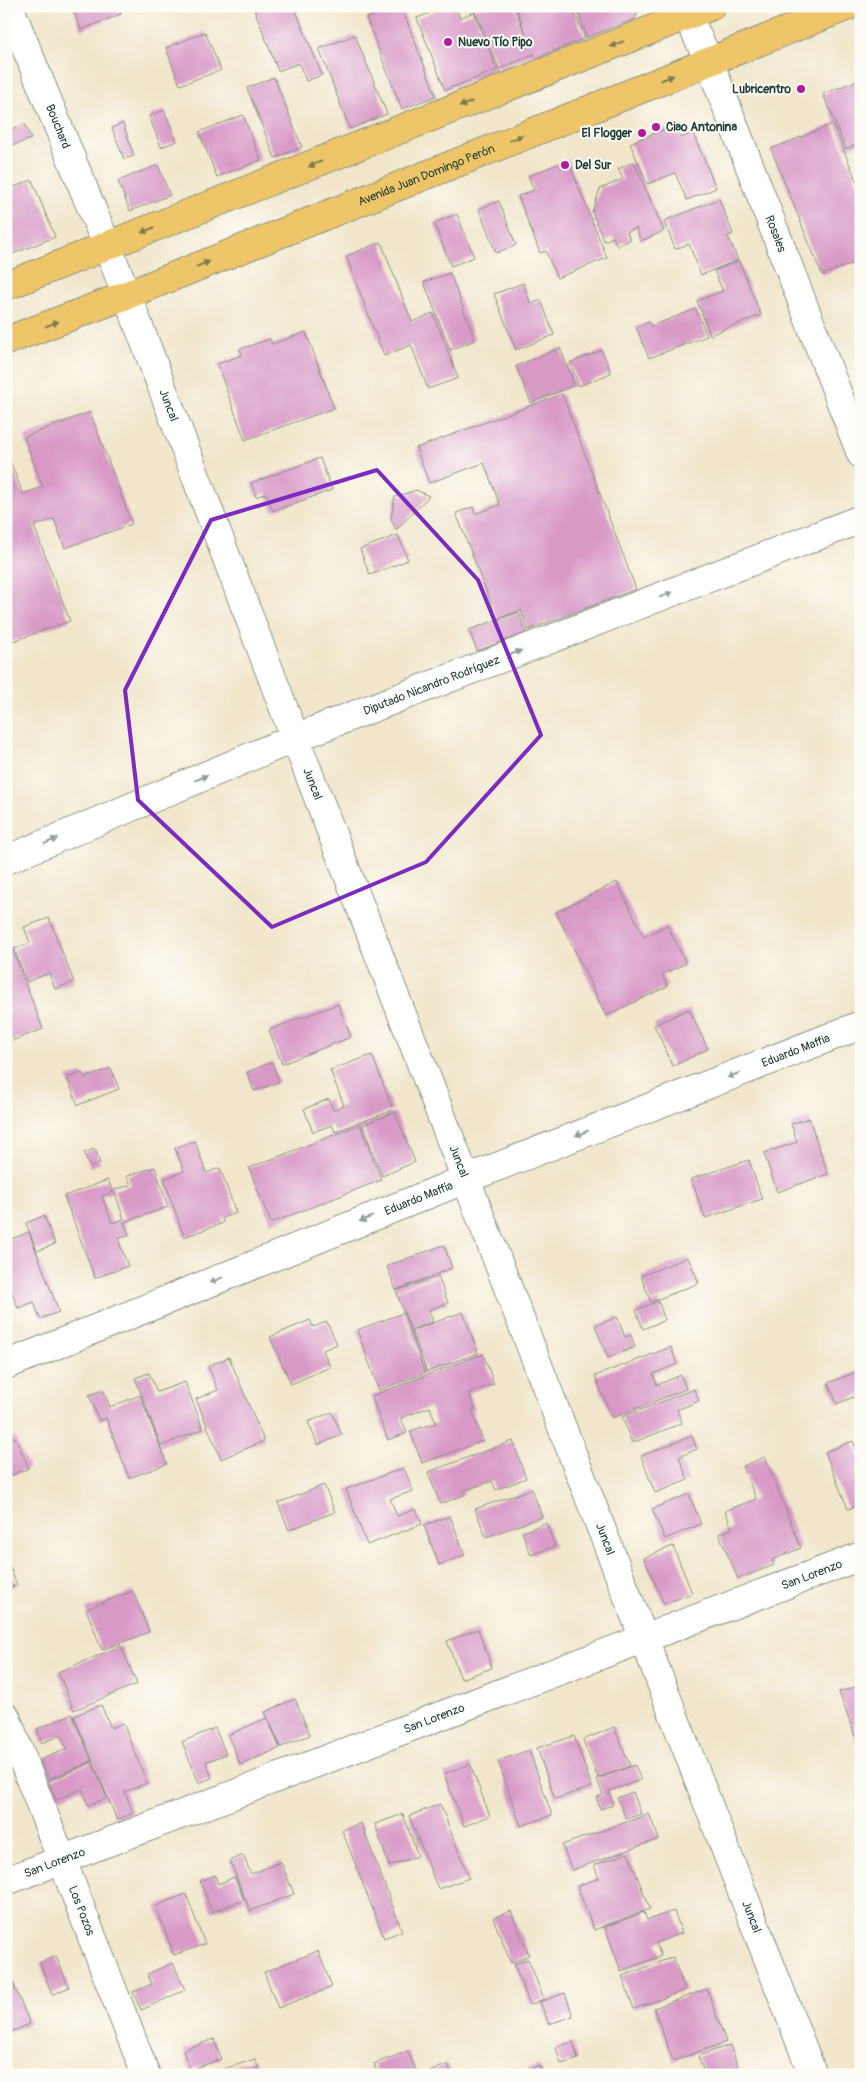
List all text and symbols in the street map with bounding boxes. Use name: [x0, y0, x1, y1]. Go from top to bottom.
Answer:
place label: Nuevo Tío Pipo: [458, 35, 533, 50]
marker: Nuevo Tío Pipo: [442, 36, 454, 48]
one-way arrow: [610, 40, 624, 48]
one-way arrow: [660, 73, 674, 81]
place label: Lubricentro: [732, 82, 792, 97]
marker: Lubricentro: [795, 83, 807, 95]
one-way arrow: [459, 100, 473, 108]
street label: Bouchard: [42, 102, 73, 151]
place label: Ciao Antonina: [666, 120, 737, 135]
marker: Ciao Antonina: [650, 121, 662, 133]
place label: El Flogger: [582, 126, 633, 141]
marker: El Flogger: [636, 127, 648, 139]
one-way arrow: [509, 134, 523, 142]
street label: Avenida Juan Domingo Perón: [356, 141, 497, 210]
place label: Del Sur: [575, 158, 612, 173]
marker: Del Sur: [559, 159, 571, 171]
one-way arrow: [307, 160, 322, 168]
street label: Rosales: [761, 213, 789, 255]
one-way arrow: [141, 227, 155, 235]
one-way arrow: [196, 260, 210, 268]
one-way arrow: [45, 320, 60, 328]
street label: Juncal: [155, 387, 181, 424]
one-way arrow: [659, 591, 674, 599]
one-way arrow: [507, 649, 522, 657]
street label: Diputado Nicandro Rodríguez: [361, 652, 502, 719]
street label: Juncal: [299, 766, 325, 802]
one-way arrow: [194, 774, 209, 782]
one-way arrow: [44, 837, 59, 845]
street label: Eduardo Maffia: [759, 1031, 833, 1071]
one-way arrow: [727, 1071, 741, 1079]
one-way arrow: [575, 1130, 589, 1138]
street label: Juncal: [446, 1143, 472, 1180]
street label: Eduardo Maffia: [382, 1178, 455, 1219]
one-way arrow: [358, 1215, 373, 1223]
one-way arrow: [208, 1277, 223, 1284]
street label: Juncal: [592, 1521, 618, 1558]
street label: San Lorenzo: [779, 1557, 845, 1594]
street label: San Lorenzo: [402, 1700, 467, 1737]
street label: San Lorenzo: [22, 1844, 88, 1881]
street label: Los Pozos: [65, 1884, 98, 1939]
street label: Juncal: [738, 1899, 764, 1935]

